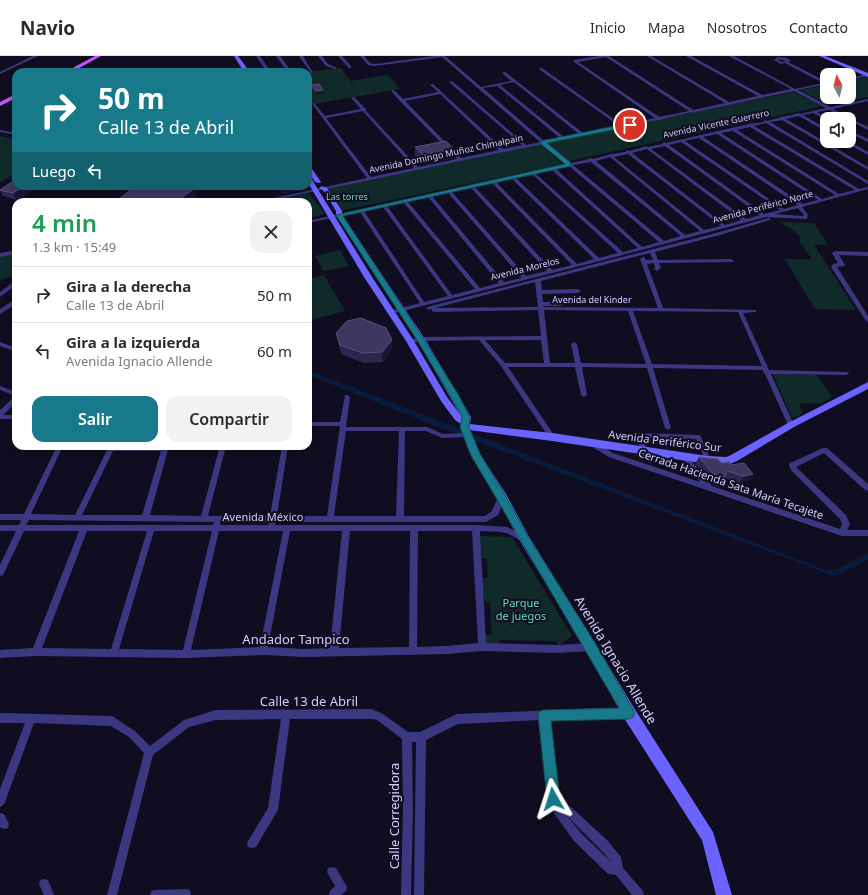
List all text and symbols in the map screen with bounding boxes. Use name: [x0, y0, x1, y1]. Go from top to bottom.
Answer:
text: Navio: [20, 15, 75, 41]
text: Inicio: [590, 18, 626, 37]
text: Mapa: [648, 18, 685, 37]
text: Nosotros: [707, 18, 767, 37]
text: Contacto: [789, 18, 848, 37]
north arrow: [820, 68, 856, 104]
map controls: [820, 68, 856, 148]
text: 50 m: [98, 79, 165, 117]
icon: right: [32, 84, 84, 136]
street label: Avenida Vicente Guerrero: [662, 106, 770, 141]
pin: [613, 108, 647, 142]
button: sound: [820, 112, 856, 148]
icon: arrive: [619, 114, 641, 136]
text: Calle 13 de Abril: [98, 115, 234, 139]
street label: Avenida Domingo Muñoz Chimalpain: [368, 131, 524, 176]
icon: left: [84, 160, 106, 182]
text: Luego: [32, 161, 76, 181]
street label: Avenida Periférico Norte: [711, 187, 815, 226]
park label: Las torres: [326, 190, 368, 203]
text: 4 min: [32, 206, 97, 239]
button: close: [250, 211, 292, 253]
text: 1.3 km · 15:49: [32, 238, 116, 256]
street label: Avenida Morelos: [489, 254, 561, 283]
text: Gira a la derecha: [66, 276, 191, 296]
icon: right: [32, 284, 54, 306]
text: 50 m: [257, 285, 292, 305]
street label: Avenida del Kinder: [552, 293, 632, 306]
text: Calle 13 de Abril: [66, 296, 164, 314]
text: Gira a la izquierda: [66, 332, 200, 352]
icon: left: [32, 340, 54, 362]
text: 60 m: [257, 341, 292, 361]
text: Avenida Ignacio Allende: [66, 352, 213, 370]
button: Salir: [32, 396, 158, 442]
button: Compartir: [166, 396, 292, 442]
street label: Avenida Periférico Sur: [608, 426, 723, 455]
street label: Cerrada Hacienda Sata María Tecajete: [636, 445, 826, 522]
street label: Avenida México: [223, 509, 304, 524]
street label: Avenida Ignacio Allende: [571, 593, 661, 727]
park label: Parque de juegos: [496, 595, 546, 623]
street label: Andador Tampico: [242, 630, 350, 648]
street label: Calle 13 de Abril: [260, 692, 358, 710]
street label: Calle Corregidora: [385, 763, 403, 869]
position arrow: [532, 778, 574, 820]

